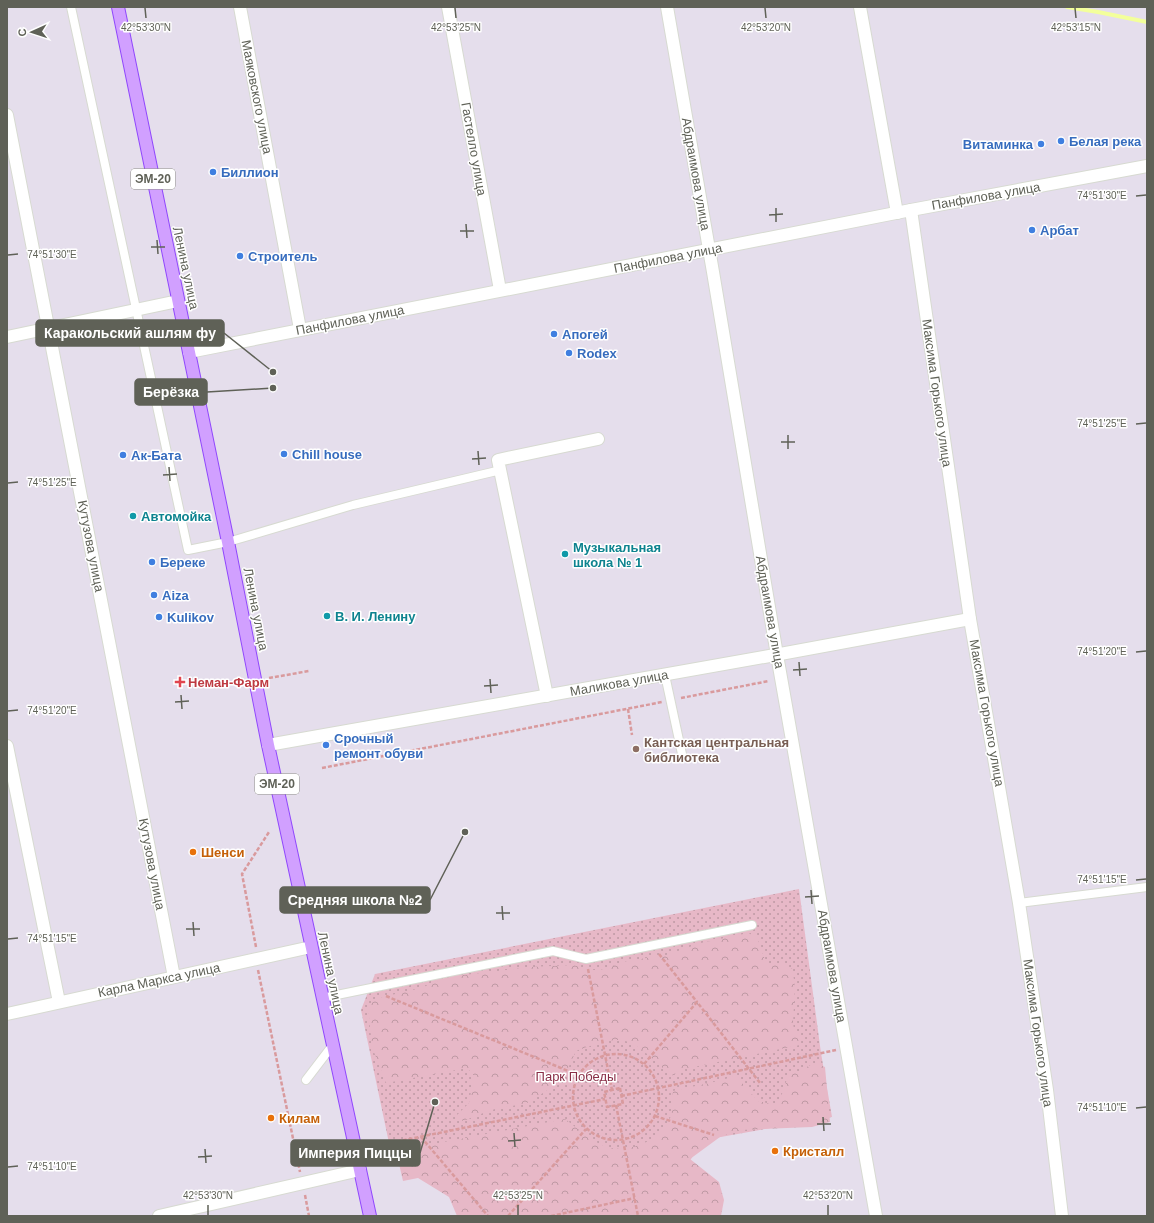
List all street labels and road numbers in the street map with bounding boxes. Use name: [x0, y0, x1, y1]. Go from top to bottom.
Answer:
street label: Маяковского улица: [239, 39, 276, 156]
street label: Гастелло улица: [458, 101, 490, 198]
street label: Абдраимова улица: [679, 116, 713, 232]
road number: ЭМ-20: [131, 169, 175, 189]
street label: Панфилова улица: [931, 179, 1042, 213]
street label: Ленина улица: [170, 225, 202, 311]
street label: Панфилова улица: [613, 240, 724, 276]
street label: Панфилова улица: [295, 302, 406, 338]
street label: Максима Горького улица: [919, 318, 955, 469]
street label: Кутузова улица: [75, 499, 107, 594]
street label: Абдраимова улица: [753, 554, 787, 670]
street label: Ленина улица: [241, 566, 272, 652]
street label: Максима Горького улица: [967, 638, 1007, 788]
street label: Маликова улица: [569, 667, 670, 699]
road number: ЭМ-20: [255, 774, 299, 794]
street label: Кутузова улица: [136, 817, 168, 912]
street label: Абдраимова улица: [815, 908, 849, 1024]
street label: Ленина улица: [315, 930, 347, 1016]
street label: Максима Горького улица: [1020, 958, 1056, 1109]
street label: Карла Маркса улица: [97, 960, 222, 1000]

